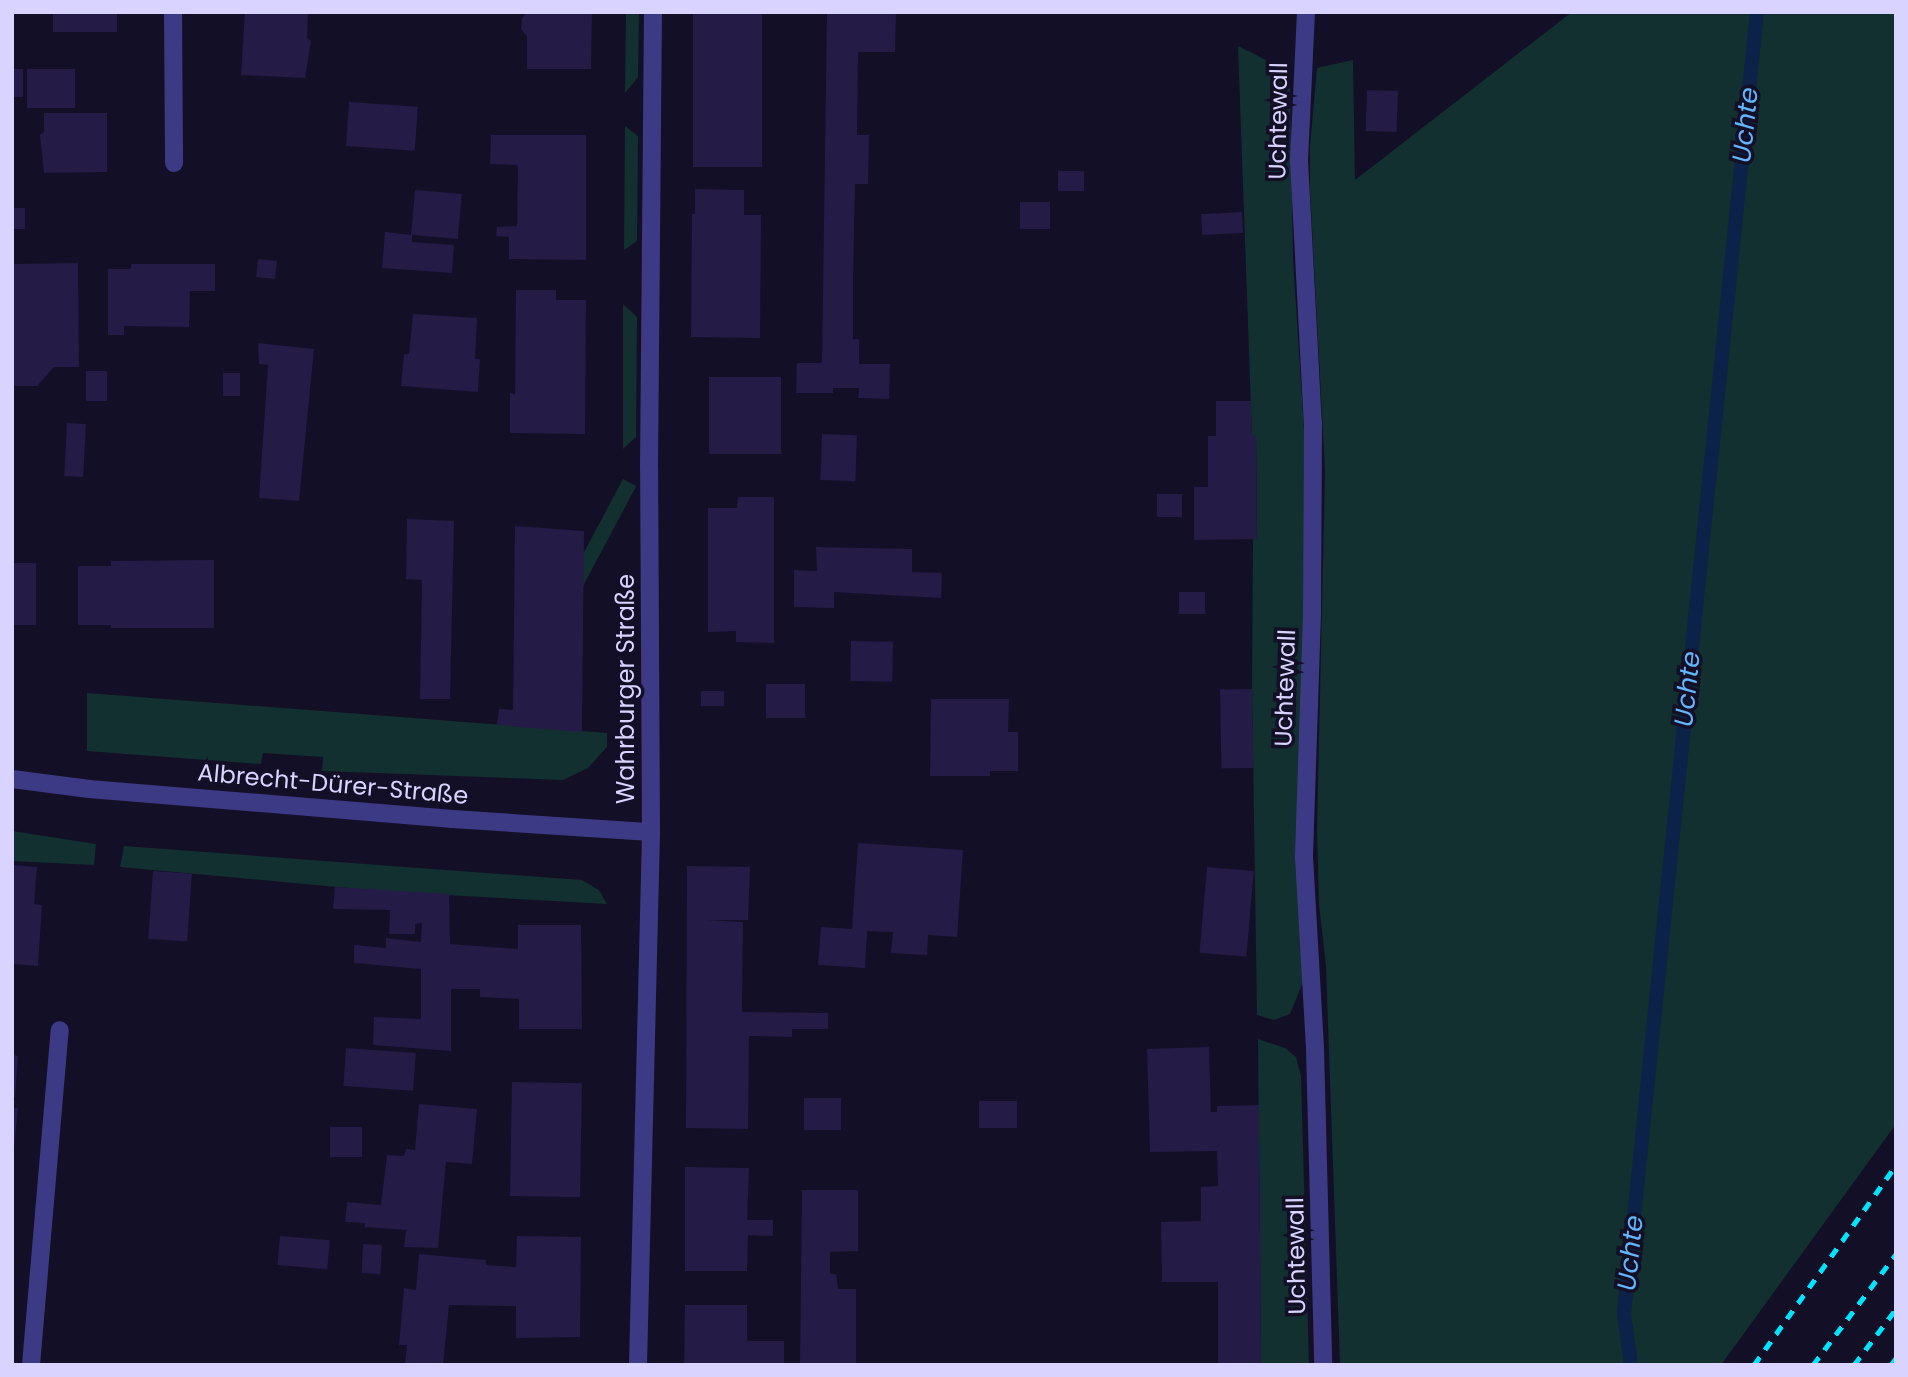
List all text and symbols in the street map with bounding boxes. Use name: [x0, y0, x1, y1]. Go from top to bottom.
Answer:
street label: Uchtewall: [1263, 62, 1293, 180]
water label: Uchte: [1727, 86, 1765, 164]
street label: Wahrburger Straße: [612, 574, 640, 804]
street label: Uchtewall: [1269, 629, 1301, 747]
water label: Uchte: [1669, 650, 1707, 728]
street label: Albrecht-Dürer-Straße: [196, 758, 470, 810]
street label: Uchtewall: [1281, 1197, 1311, 1315]
water label: Uchte: [1612, 1214, 1650, 1292]

